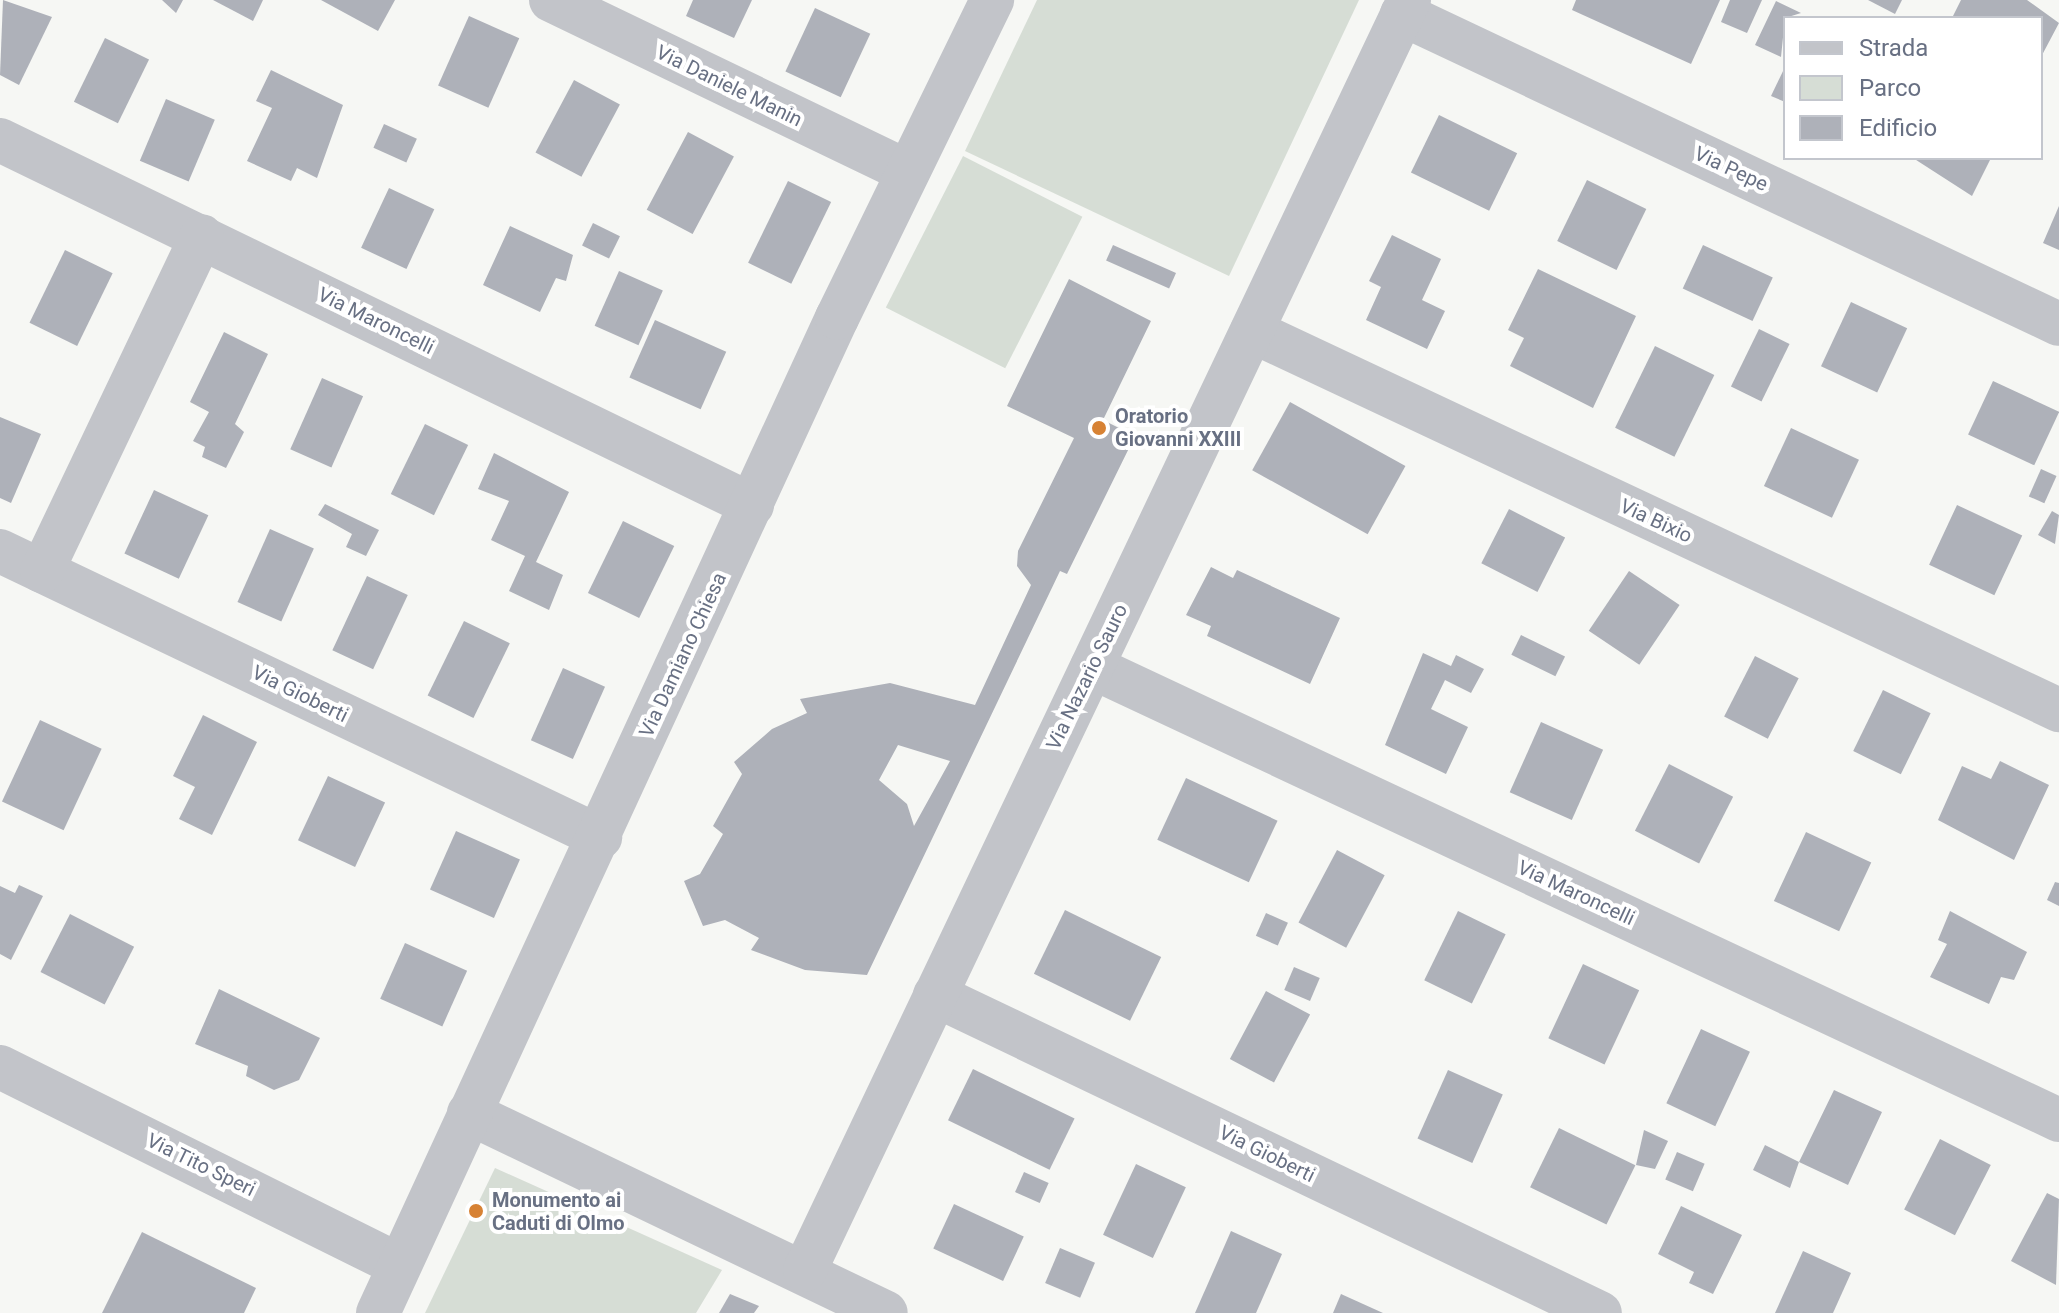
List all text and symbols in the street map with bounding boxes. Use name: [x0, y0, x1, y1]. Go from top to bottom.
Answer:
legend: [1783, 16, 2043, 160]
text: Strada: [1859, 34, 1928, 62]
street label: Via Daniele Manin: [652, 40, 806, 132]
text: Parco: [1859, 74, 1921, 102]
text: Edificio: [1859, 114, 1937, 142]
street label: Via Pepe: [1690, 142, 1772, 196]
street label: Via Maroncelli: [314, 282, 438, 360]
place label: Oratorio Giovanni XXIII: [1115, 404, 1241, 451]
marker: Oratorio Giovanni XXIII: [1090, 419, 1108, 437]
street label: Via Bixio: [1616, 494, 1696, 548]
street label: Via Damiano Chiesa: [634, 569, 732, 741]
street label: Via Nazario Sauro: [1041, 600, 1133, 754]
street label: Via Gioberti: [248, 660, 352, 728]
street label: Via Maroncelli: [1514, 855, 1638, 931]
street label: Via Gioberti: [1215, 1120, 1319, 1188]
street label: Via Tito Speri: [143, 1128, 259, 1202]
place label: Monumento ai Caduti di Olmo: [492, 1188, 624, 1235]
marker: Monumento ai Caduti di Olmo: [467, 1202, 485, 1220]

